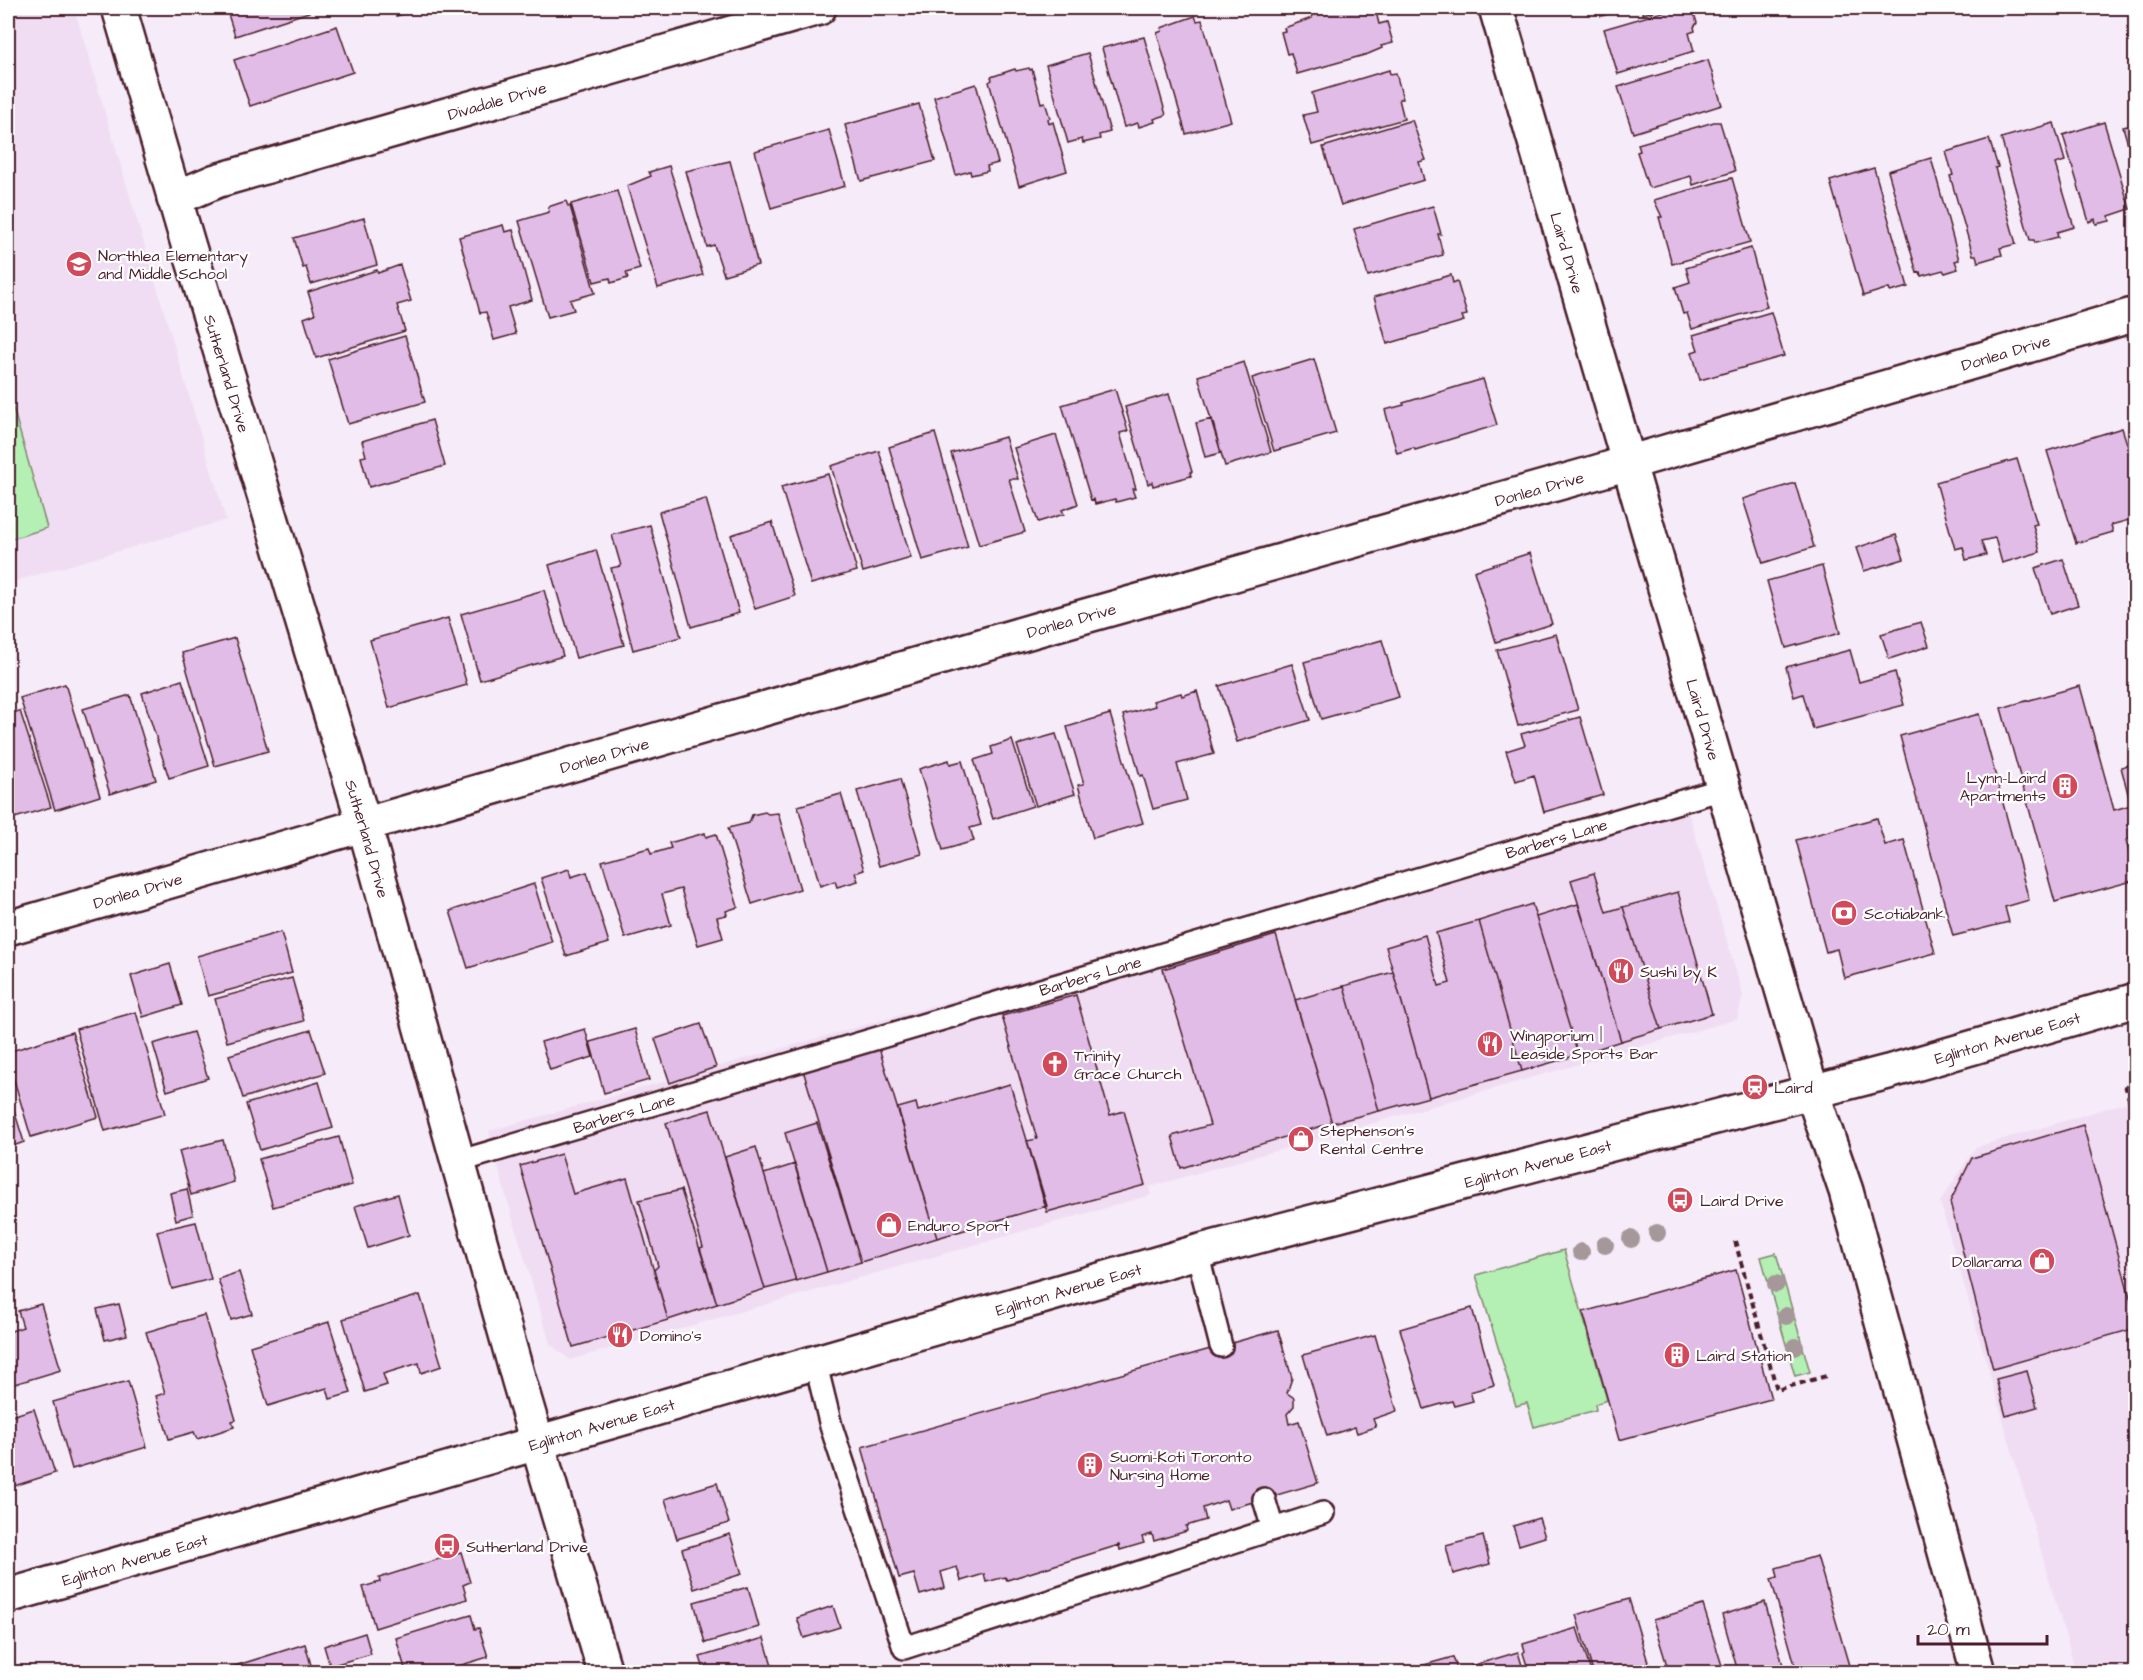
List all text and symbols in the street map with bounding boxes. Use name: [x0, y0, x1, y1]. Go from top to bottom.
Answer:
street label: Divadale Drive: [445, 77, 550, 126]
street label: Laird Drive: [1544, 210, 1589, 297]
place label: Northlea Elementary and Middle School: [98, 245, 248, 285]
school or university icon: Northlea Elementary and Middle School: [64, 249, 94, 279]
street label: Sutherland Drive: [198, 312, 255, 436]
street label: Donlea Drive: [1959, 330, 2053, 377]
street label: Donlea Drive: [1492, 466, 1587, 512]
street label: Donlea Drive: [1024, 598, 1119, 644]
street label: Laird Drive: [1680, 676, 1725, 763]
street label: Donlea Drive: [558, 733, 652, 779]
place label: Lynn-Laird Apartments: [1960, 767, 2046, 807]
building icon: Lynn-Laird Apartments: [2050, 771, 2080, 801]
street label: Sutherland Drive: [339, 777, 394, 901]
street label: Barbers Lane: [1503, 814, 1610, 864]
street label: Donlea Drive: [91, 868, 185, 915]
bank icon: Scotiabank: [1829, 898, 1859, 928]
place label: Scotiabank: [1864, 903, 1946, 925]
street label: Barbers Lane: [1037, 951, 1144, 1002]
restaurant icon: Sushi by K: [1606, 956, 1636, 986]
place label: Sushi by K: [1640, 961, 1717, 984]
street label: Eglinton Avenue East: [1932, 1007, 2084, 1070]
place label: Wingporium | Leaside Sports Bar: [1510, 1025, 1658, 1065]
restaurant icon: Wingporium | Leaside Sports Bar: [1475, 1029, 1505, 1059]
place label: Trinity Grace Church: [1074, 1045, 1182, 1085]
church icon: Trinity Grace Church: [1040, 1049, 1070, 1079]
station icon: Laird: [1740, 1072, 1770, 1102]
place label: Laird: [1774, 1077, 1813, 1099]
street label: Barbers Lane: [571, 1088, 678, 1139]
place label: Stephenson's Rental Centre: [1320, 1120, 1424, 1160]
shop icon: Stephenson's Rental Centre: [1286, 1124, 1316, 1154]
street label: Eglinton Avenue East: [1462, 1134, 1614, 1194]
bus stop icon: Laird Drive: [1665, 1185, 1695, 1215]
place label: Laird Drive: [1700, 1190, 1784, 1212]
shop icon: Enduro Sport: [874, 1210, 904, 1240]
place label: Enduro Sport: [908, 1215, 1010, 1237]
shop icon: Dollarama: [2027, 1246, 2057, 1276]
place label: Dollarama: [1952, 1251, 2022, 1273]
street label: Eglinton Avenue East: [993, 1258, 1145, 1322]
restaurant icon: Domino's: [605, 1320, 635, 1350]
place label: Domino's: [640, 1325, 702, 1347]
building icon: Laird Station: [1662, 1340, 1692, 1370]
place label: Laird Station: [1696, 1345, 1792, 1367]
street label: Eglinton Avenue East: [526, 1394, 678, 1457]
place label: Suomi-Koti Toronto Nursing Home: [1110, 1446, 1252, 1487]
building icon: Suomi-Koti Toronto Nursing Home: [1075, 1450, 1105, 1480]
street label: Eglinton Avenue East: [59, 1529, 211, 1592]
bus stop icon: Sutherland Drive: [432, 1531, 462, 1561]
place label: Sutherland Drive: [466, 1536, 588, 1558]
scale bar: [1918, 1608, 2047, 1646]
text: 20 m: [1927, 1617, 1970, 1642]

